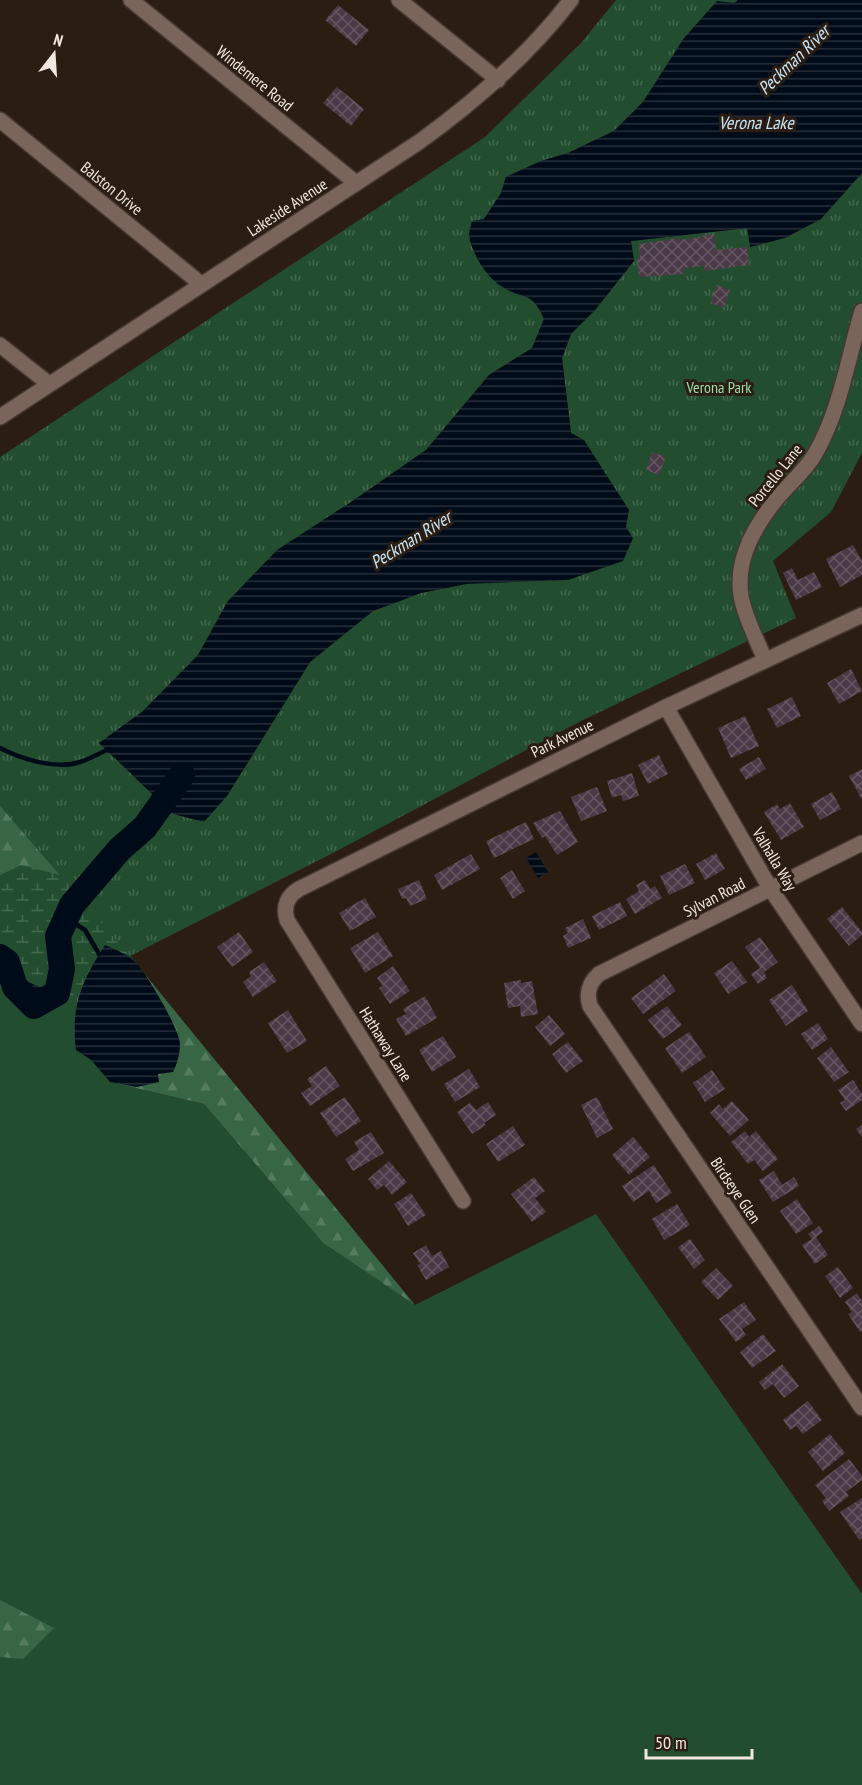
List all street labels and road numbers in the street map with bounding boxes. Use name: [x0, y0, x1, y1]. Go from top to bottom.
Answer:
street label: Windemere Road: [212, 41, 298, 115]
street label: Balston Drive: [77, 157, 147, 219]
street label: Lakeside Avenue: [243, 174, 331, 240]
street label: Porcello Lane: [744, 440, 806, 510]
street label: Park Avenue: [528, 714, 596, 762]
street label: Valhalla Way: [748, 823, 802, 894]
street label: Sylvan Road: [680, 873, 748, 921]
street label: Hathaway Lane: [355, 1003, 417, 1085]
street label: Birdseye Glen: [707, 1153, 765, 1227]

